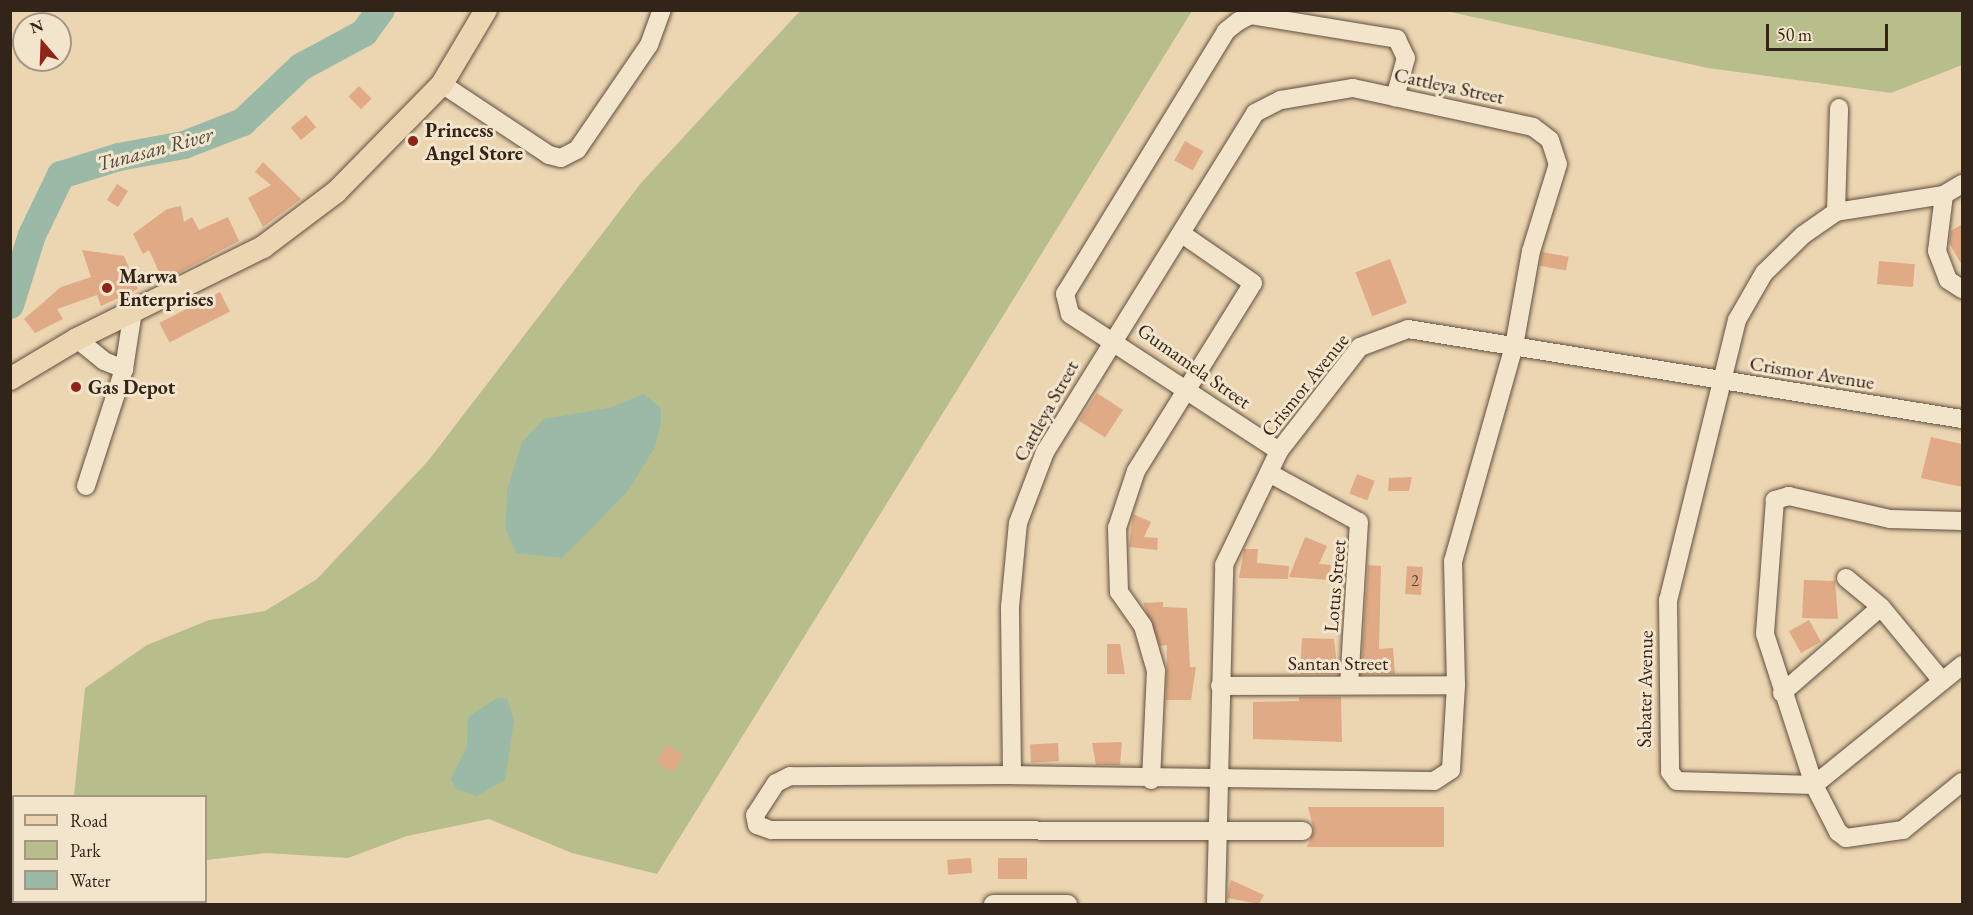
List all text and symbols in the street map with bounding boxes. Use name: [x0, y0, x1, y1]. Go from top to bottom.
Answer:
north arrow: [12, 12, 72, 72]
scale bar: [1769, 12, 1890, 50]
text: N: [27, 14, 46, 38]
text: 50 m: [1777, 23, 1812, 46]
street label: Cattleya Street: [1392, 63, 1506, 109]
place label: Princess Angel Store: [425, 118, 523, 165]
water label: Tunasan River: [94, 121, 216, 177]
marker: Princess Angel Store: [406, 134, 420, 148]
place label: Marwa Enterprises: [119, 264, 214, 311]
marker: Marwa Enterprises: [100, 281, 114, 295]
street label: Gumamela Street: [1133, 318, 1255, 414]
street label: Crismor Avenue: [1256, 329, 1354, 441]
street label: Crismor Avenue: [1748, 351, 1876, 395]
street label: Cattleya Street: [1008, 356, 1084, 466]
place label: Gas Depot: [88, 375, 175, 399]
marker: Gas Depot: [69, 380, 83, 394]
street label: Lotus Street: [1319, 539, 1351, 633]
house number: 2: [1411, 571, 1419, 591]
street label: Sabater Avenue: [1632, 630, 1658, 748]
street label: Santan Street: [1288, 651, 1388, 675]
legend: [12, 795, 207, 903]
text: Road: [70, 809, 108, 832]
text: Park: [70, 839, 101, 862]
text: Water: [70, 869, 111, 892]

